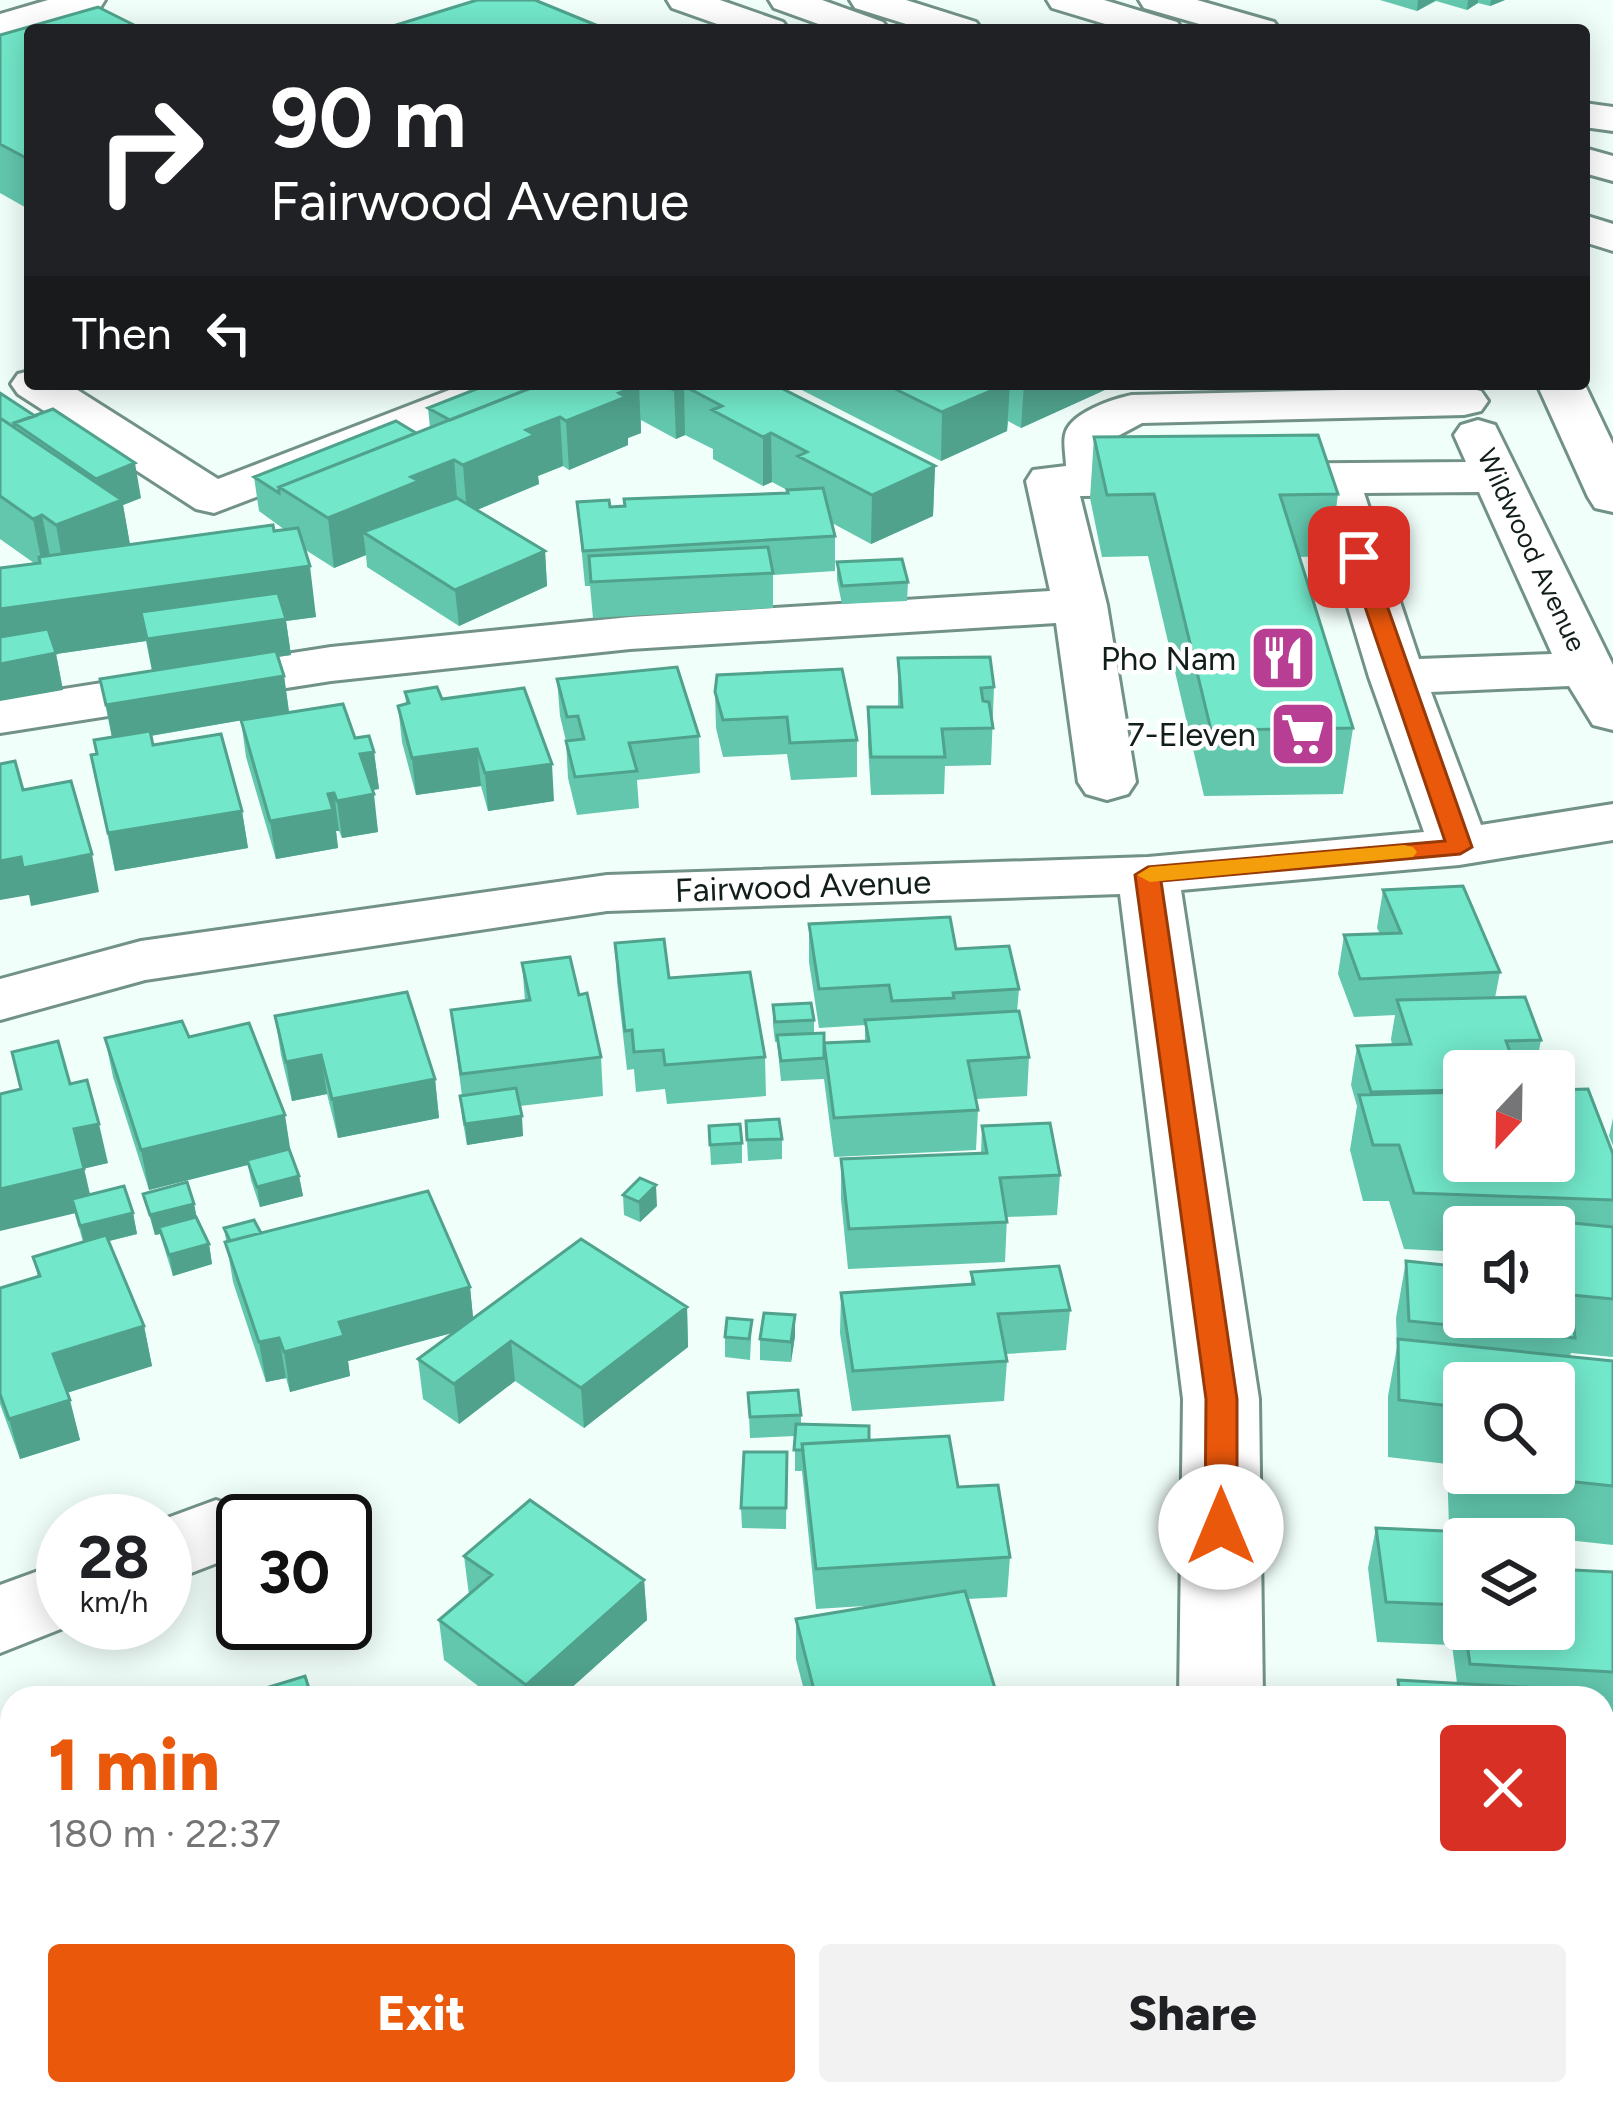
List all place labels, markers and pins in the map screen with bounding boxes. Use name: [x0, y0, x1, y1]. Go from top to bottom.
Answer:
pin: [1308, 506, 1410, 608]
restaurant icon: Pho Nam: [1248, 623, 1318, 693]
place label: Pho Nam: [1101, 639, 1236, 678]
supermarket icon: 7-Eleven: [1268, 699, 1338, 769]
place label: 7-Eleven: [1127, 715, 1256, 754]

